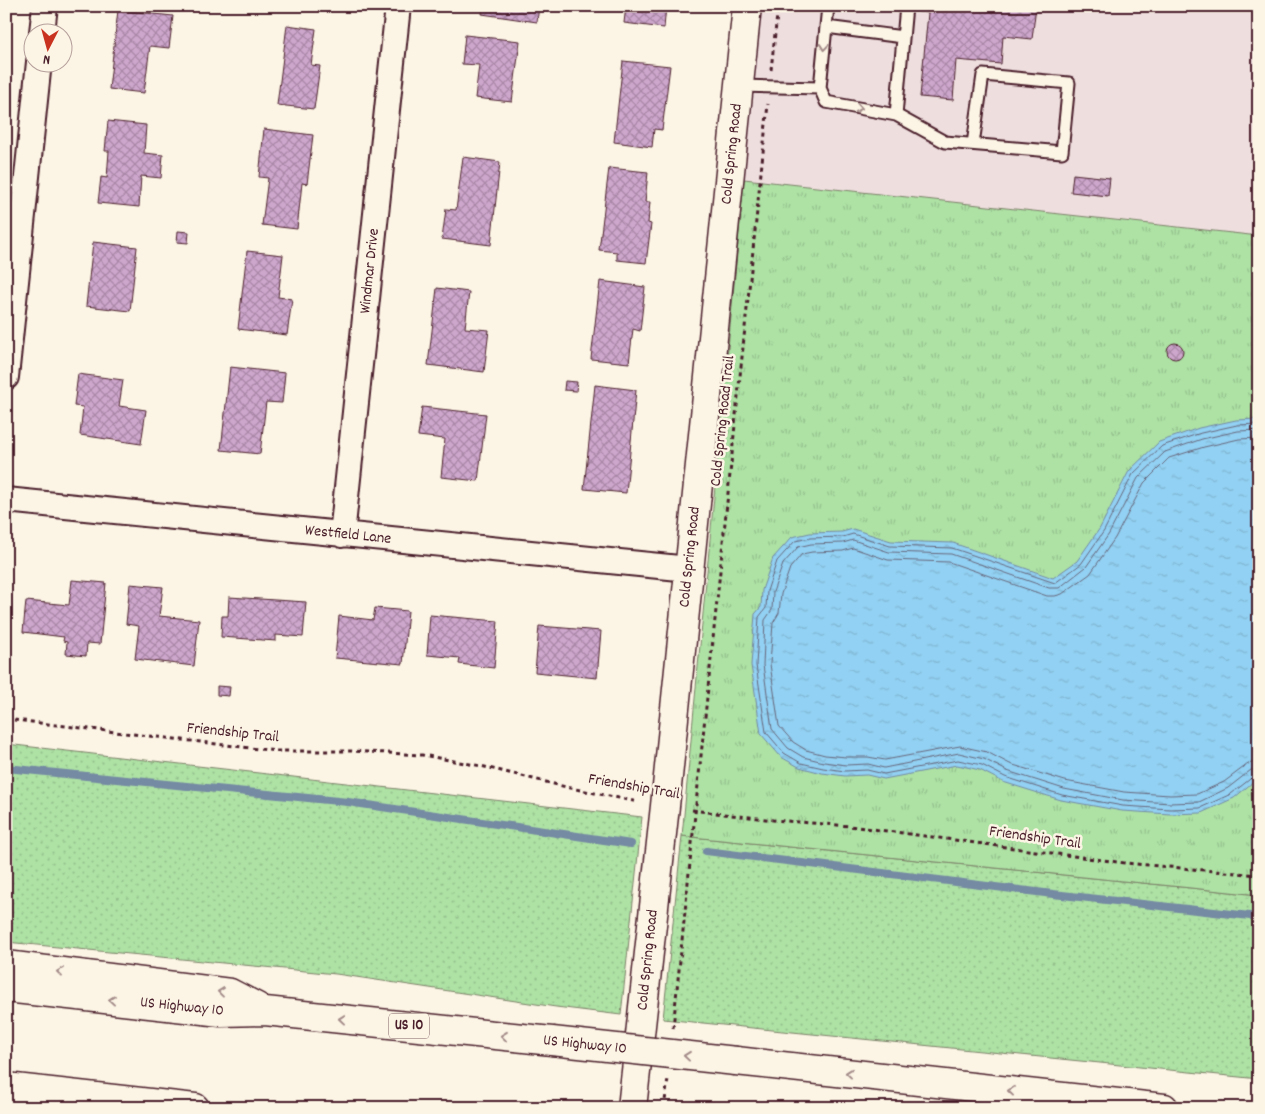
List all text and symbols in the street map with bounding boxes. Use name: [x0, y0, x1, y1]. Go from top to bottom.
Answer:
north arrow: [22, 22, 72, 72]
one-way arrow: [819, 44, 830, 52]
text: N: [42, 49, 51, 69]
street label: Cold Spring Road: [715, 102, 749, 206]
one-way arrow: [855, 102, 864, 112]
street label: Windmar Drive: [354, 227, 386, 315]
street label: Cold Spring Road Trail: [705, 354, 741, 488]
street label: Cold Spring Road: [673, 505, 707, 609]
street label: Westfield Lane: [304, 519, 392, 551]
street label: Friendship Trail: [186, 717, 280, 749]
street label: Friendship Trail: [586, 768, 682, 806]
street label: Friendship Trail: [988, 820, 1083, 856]
street label: Cold Spring Road: [631, 908, 665, 1012]
one-way arrow: [55, 967, 63, 978]
one-way arrow: [216, 987, 224, 998]
street label: US Highway 10: [139, 991, 225, 1023]
one-way arrow: [108, 995, 116, 1006]
one-way arrow: [338, 1014, 346, 1025]
road number: US 10: [389, 1014, 429, 1038]
street label: US Highway 10: [542, 1029, 628, 1061]
one-way arrow: [499, 1031, 507, 1042]
one-way arrow: [683, 1051, 691, 1062]
one-way arrow: [845, 1068, 853, 1079]
one-way arrow: [1007, 1086, 1015, 1097]

